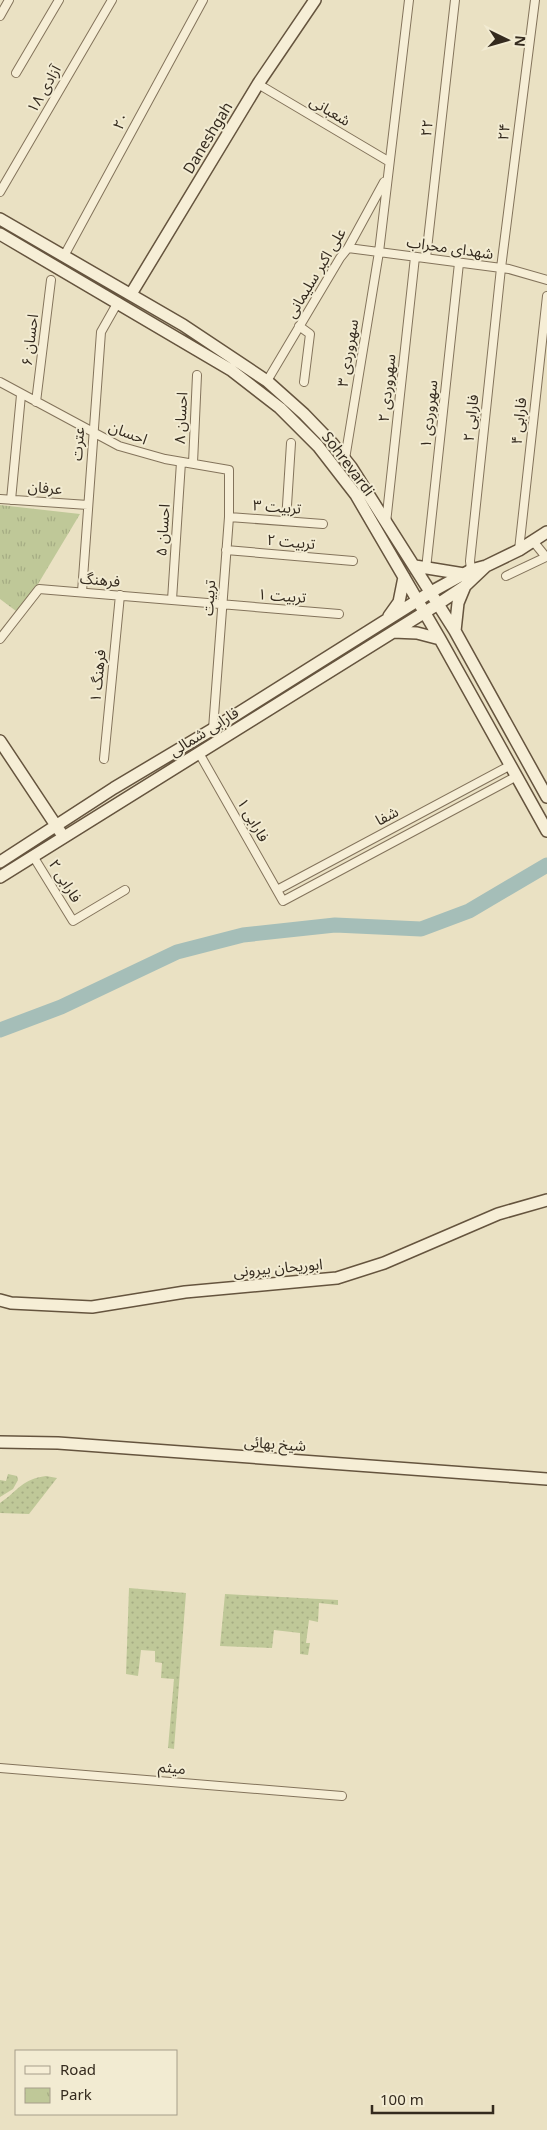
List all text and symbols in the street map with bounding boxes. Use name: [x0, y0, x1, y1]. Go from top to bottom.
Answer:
north arrow: [482, 15, 532, 65]
text: N: [505, 34, 534, 48]
street label: آزادی ۱۸: [17, 58, 71, 119]
street label: شعبانی: [303, 86, 357, 136]
street label: Daneshgah: [174, 95, 242, 181]
street label: ۲۰: [103, 106, 139, 136]
street label: ۲۲: [410, 118, 444, 138]
street label: ۲۴: [487, 122, 521, 142]
street label: علی اکبر سلیمانی: [276, 221, 356, 325]
street label: شهدای محراب: [404, 226, 496, 270]
street label: احسان ۶: [11, 312, 49, 368]
street label: سهروردی ۳: [327, 317, 369, 389]
street label: سهروردی ۲: [368, 352, 406, 424]
street label: سهروردی ۱: [410, 378, 448, 450]
street label: احسان ۸: [164, 391, 198, 445]
street label: فارابی ۲: [453, 392, 489, 443]
street label: فارابی ۴: [501, 395, 537, 446]
street label: احسان: [104, 411, 152, 455]
street label: Sohrevardi: [312, 424, 384, 504]
street label: عترت: [61, 425, 95, 462]
street label: عرفان: [27, 471, 64, 505]
street label: تربیت ۳: [252, 489, 302, 525]
street label: احسان ۵: [145, 503, 181, 557]
street label: تربیت ۲: [265, 524, 317, 560]
street label: فرهنگ: [78, 562, 122, 598]
street label: تربیت ۱: [257, 578, 307, 614]
street label: تربیت: [192, 579, 226, 617]
street label: فرهنگ ۱: [79, 648, 117, 704]
street label: فارابی شمالی: [162, 697, 246, 766]
street label: فارابی ۱: [227, 791, 279, 849]
street label: شفا: [369, 796, 405, 836]
street label: فارابی ۲: [39, 852, 91, 910]
street label: ابوریحان بیرونی: [232, 1248, 324, 1288]
street label: شیخ بهائی: [243, 1426, 307, 1462]
street label: میثم: [157, 1751, 187, 1785]
legend: [15, 2050, 178, 2115]
text: Road: [60, 2054, 96, 2086]
text: Park: [60, 2079, 92, 2111]
scale bar: [372, 2082, 493, 2114]
text: 100 m: [380, 2084, 424, 2116]

